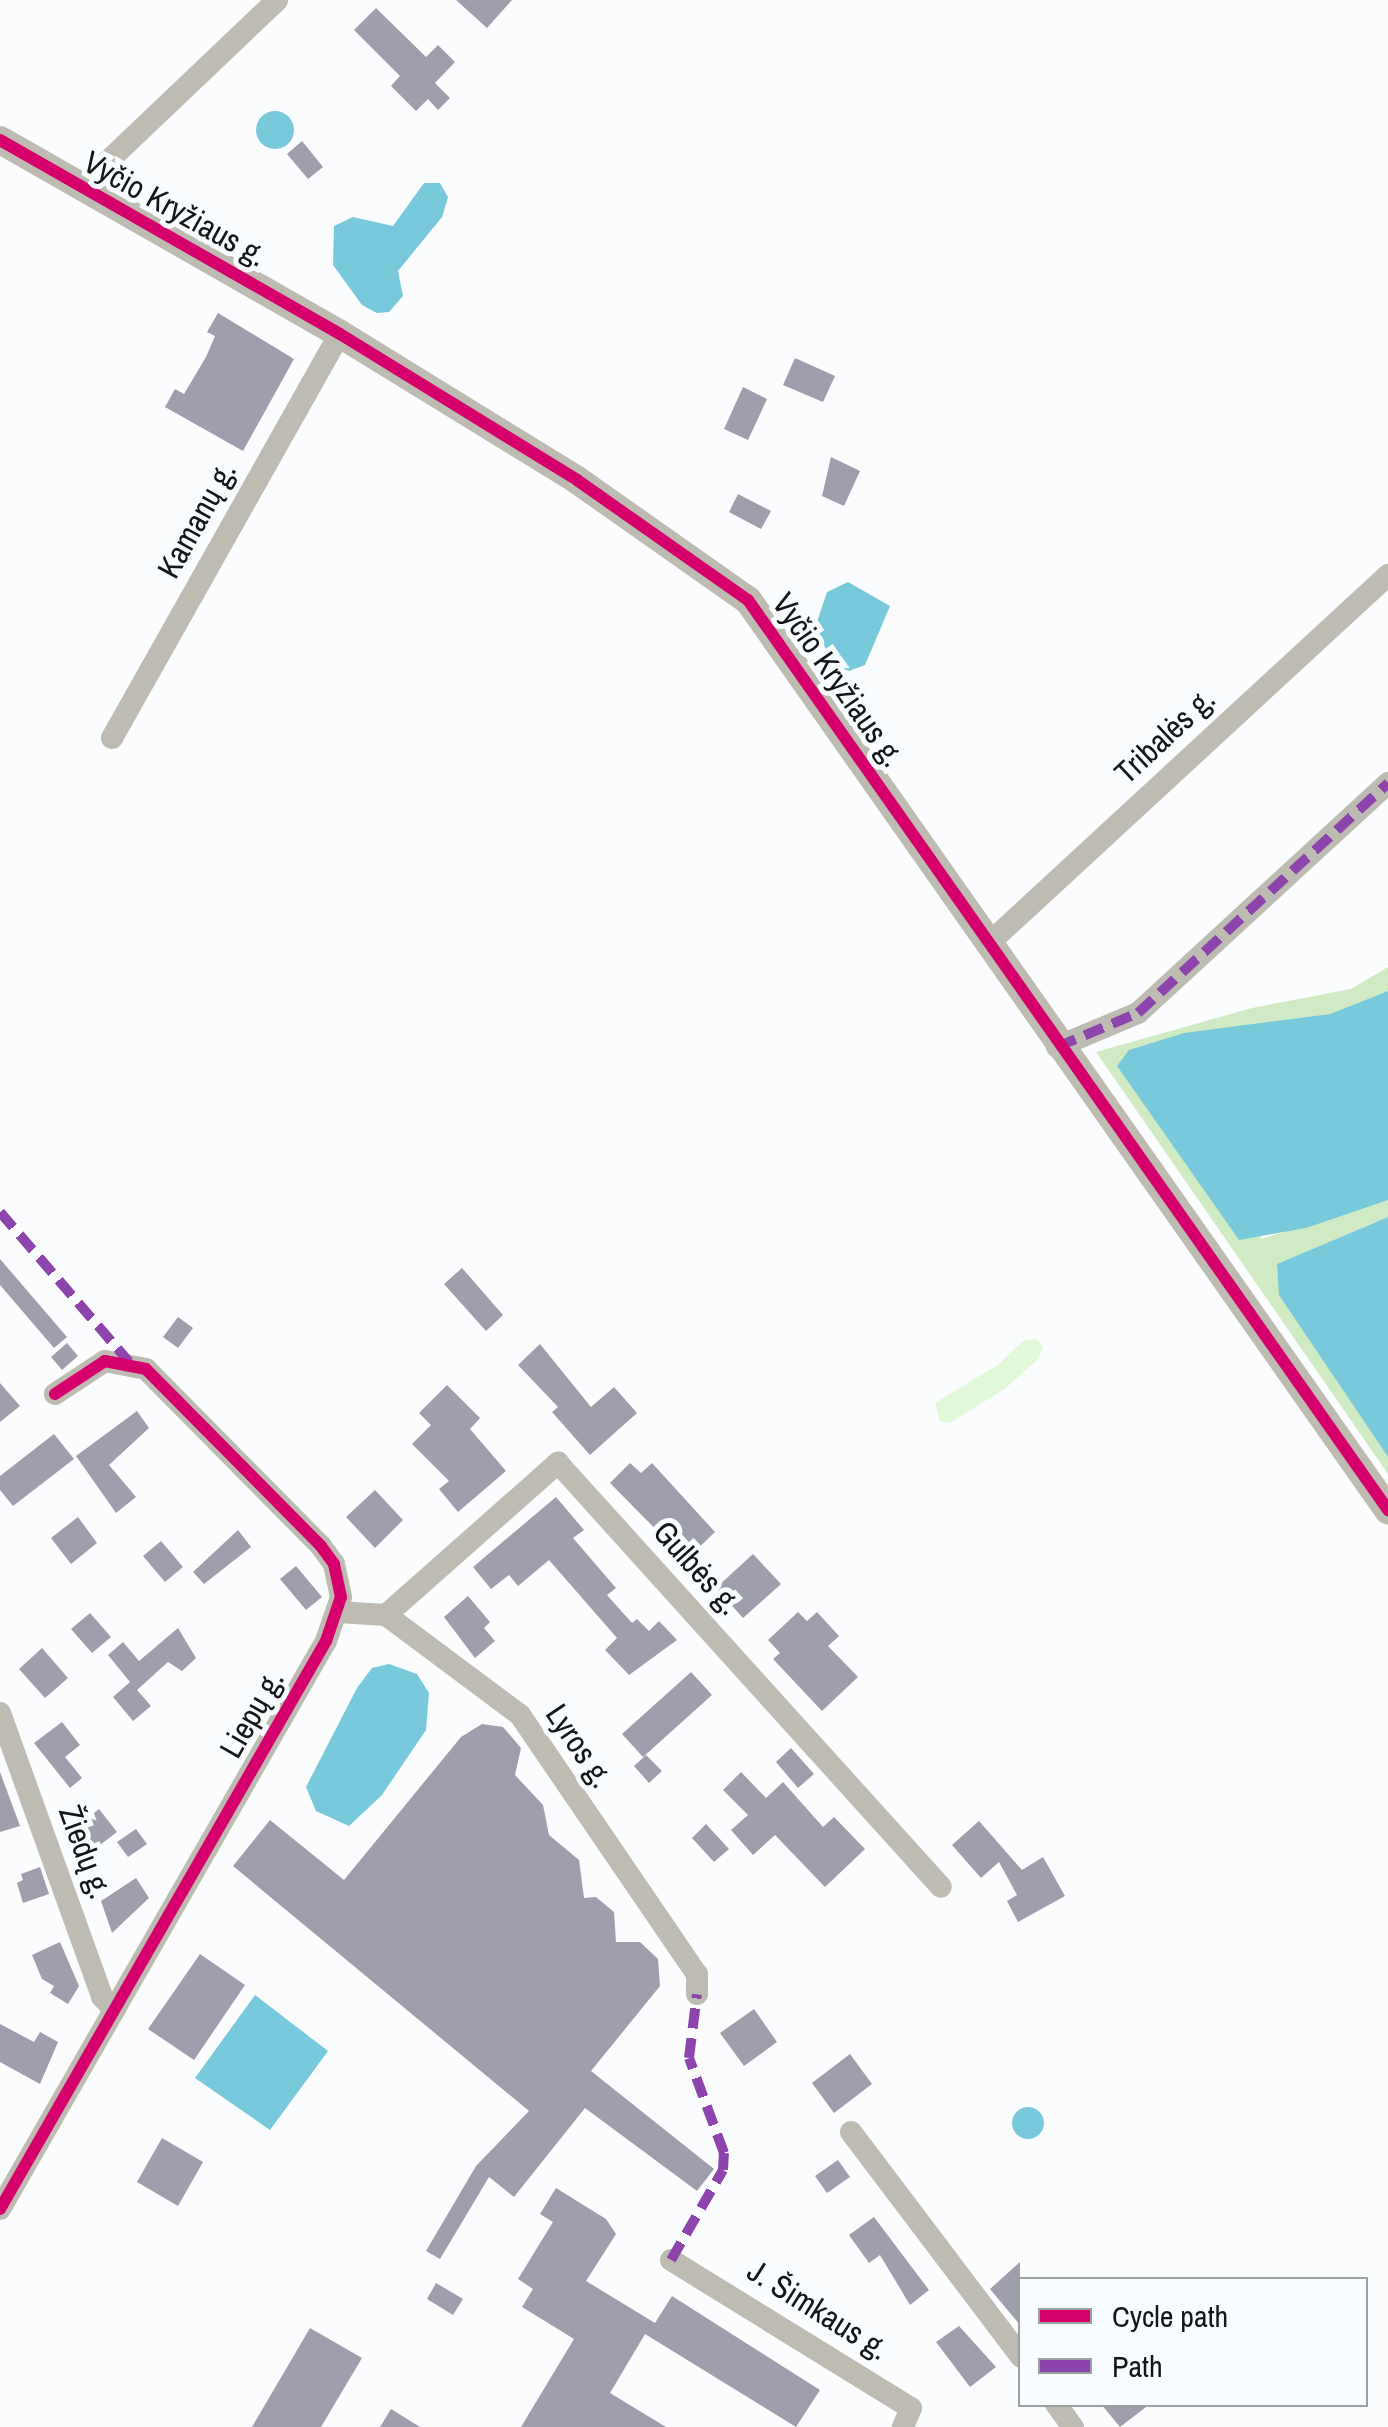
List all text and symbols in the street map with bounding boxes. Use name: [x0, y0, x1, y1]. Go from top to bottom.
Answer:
street label: Vyčio Kryžiaus g.: [77, 143, 273, 275]
street label: Kamanų g.: [149, 455, 245, 585]
street label: Vyčio Kryžiaus g.: [764, 586, 912, 774]
street label: Tribalės g.: [1107, 680, 1223, 792]
street label: Gulbės g.: [645, 1513, 749, 1623]
street label: Liepų g.: [212, 1663, 292, 1765]
street label: Lyros g.: [537, 1697, 621, 1795]
street label: Žiedų g.: [50, 1800, 120, 1904]
street label: J. Šimkaus g.: [740, 2252, 896, 2368]
legend: [1018, 2277, 1368, 2407]
text: Cycle path: [1112, 2296, 1228, 2336]
text: Path: [1112, 2346, 1163, 2386]

